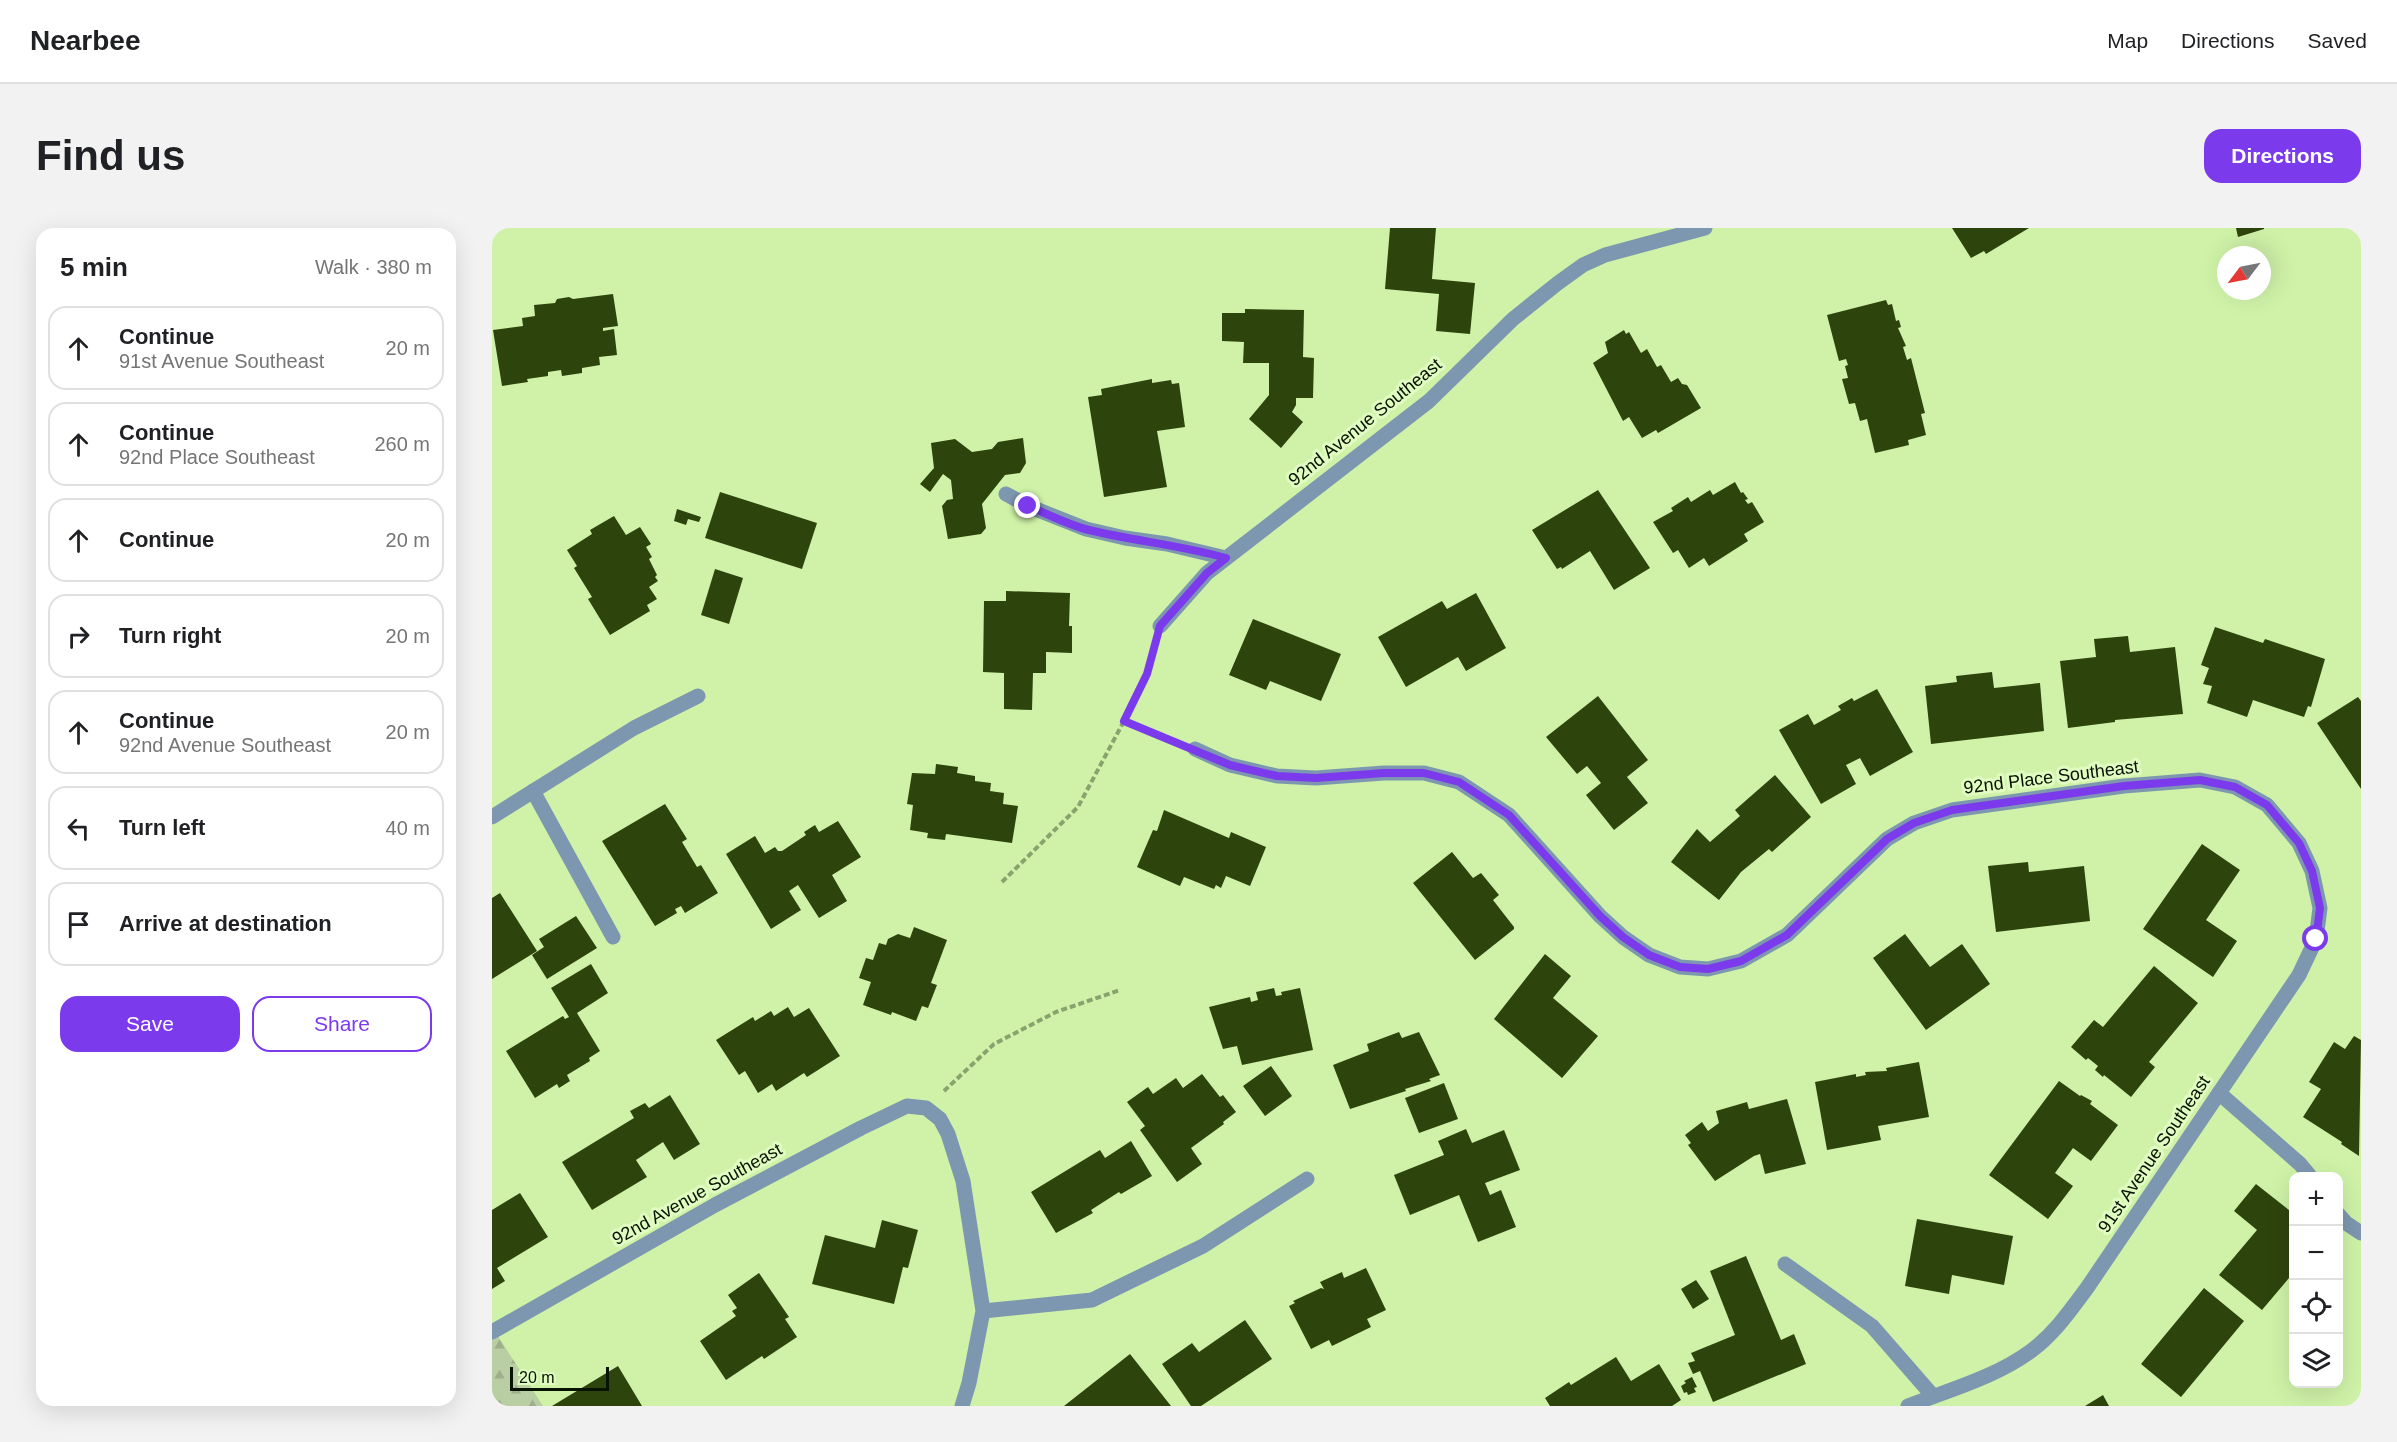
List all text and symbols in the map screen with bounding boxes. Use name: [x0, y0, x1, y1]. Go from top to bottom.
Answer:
text: Nearbee: [30, 25, 141, 56]
text: Map: [2107, 29, 2148, 52]
text: Directions: [2181, 29, 2274, 52]
text: Saved: [2307, 29, 2367, 52]
button: Directions: [2204, 129, 2361, 183]
text: Find us: [36, 132, 185, 179]
north arrow: [2217, 246, 2271, 300]
text: 5 min: [60, 252, 128, 282]
text: Walk · 380 m: [315, 256, 432, 278]
text: Continue: [119, 324, 214, 349]
icon: ahead: [62, 332, 95, 365]
text: 20 m: [386, 337, 430, 359]
text: 91st Avenue Southeast: [119, 350, 324, 372]
street label: 92nd Avenue Southeast: [1285, 354, 1445, 490]
text: Continue: [119, 420, 214, 445]
icon: ahead: [62, 428, 95, 461]
text: 260 m: [374, 433, 430, 455]
text: 92nd Place Southeast: [119, 446, 315, 468]
route end: [1014, 492, 1040, 518]
icon: ahead: [62, 524, 95, 557]
text: Continue: [119, 527, 214, 552]
text: 20 m: [386, 529, 430, 551]
icon: right: [62, 620, 95, 653]
text: Turn right: [119, 623, 221, 648]
text: 20 m: [386, 625, 430, 647]
text: Continue: [119, 708, 214, 733]
icon: ahead: [62, 716, 95, 749]
text: 20 m: [386, 721, 430, 743]
text: 92nd Avenue Southeast: [119, 734, 331, 756]
street label: 92nd Place Southeast: [1962, 756, 2140, 798]
icon: left: [62, 812, 95, 845]
text: Turn left: [119, 815, 205, 840]
text: 40 m: [386, 817, 430, 839]
icon: arrive: [62, 908, 95, 941]
text: Arrive at destination: [119, 911, 332, 936]
route start: [2302, 925, 2328, 951]
button: Save: [60, 996, 240, 1052]
button: Share: [252, 996, 432, 1052]
street label: 91st Avenue Southeast: [2094, 1072, 2214, 1236]
street label: 92nd Avenue Southeast: [609, 1139, 785, 1249]
map controls: [2289, 1172, 2343, 1388]
button: +: [2289, 1172, 2343, 1226]
button: −: [2289, 1226, 2343, 1280]
button: locate: [2289, 1280, 2343, 1334]
button: layers: [2289, 1334, 2343, 1388]
scale bar: [510, 1364, 609, 1392]
text: 20 m: [519, 1369, 555, 1386]

